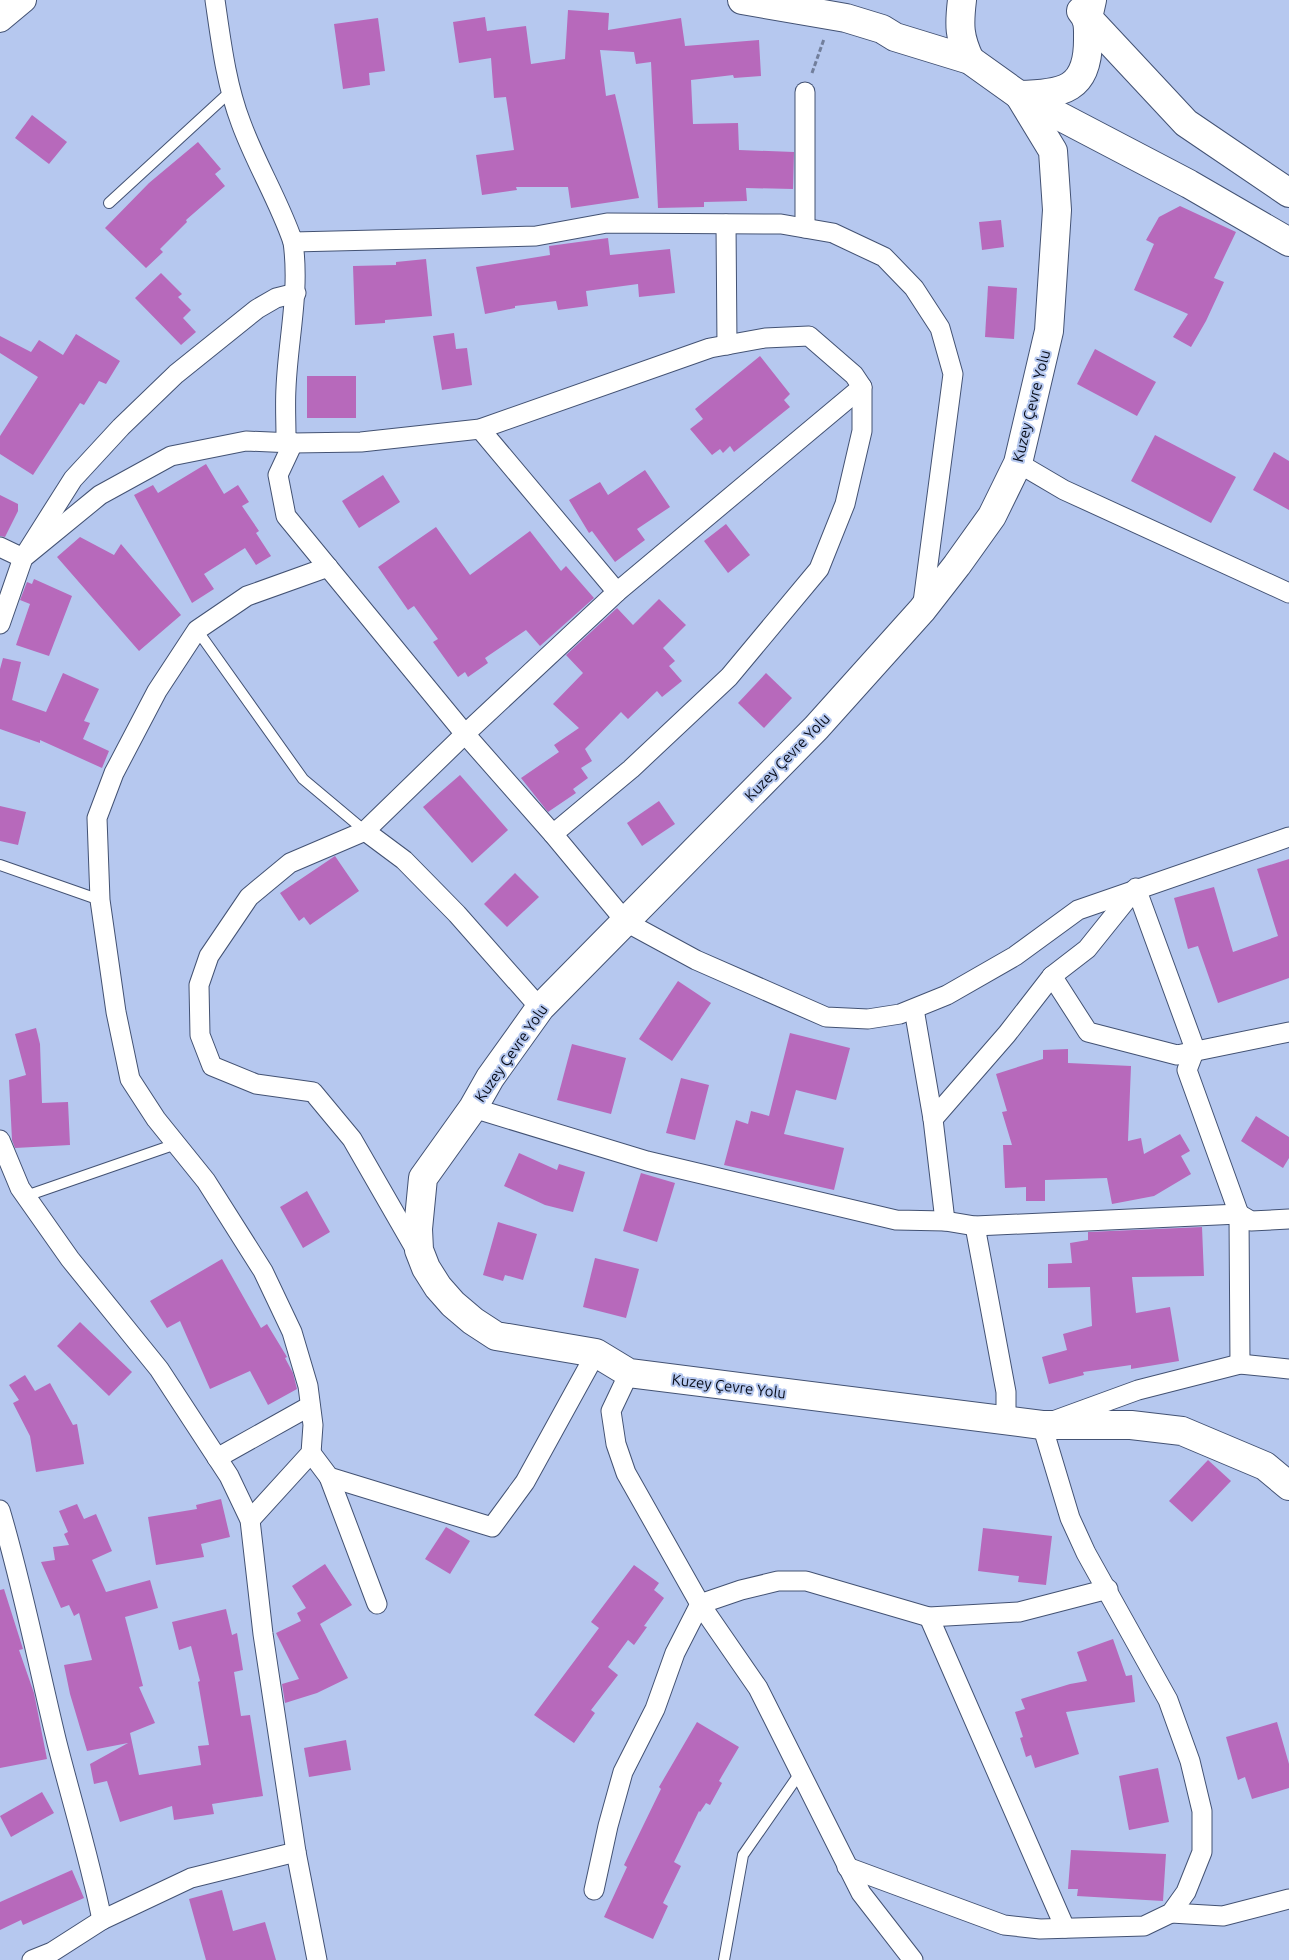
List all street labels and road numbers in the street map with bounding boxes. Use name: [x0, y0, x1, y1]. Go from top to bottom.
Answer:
street label: Kuzey Çevre Yolu: [1009, 348, 1053, 464]
street label: Kuzey Çevre Yolu: [741, 710, 833, 804]
street label: Kuzey Çevre Yolu: [471, 1001, 551, 1105]
street label: Kuzey Çevre Yolu: [671, 1371, 787, 1401]

